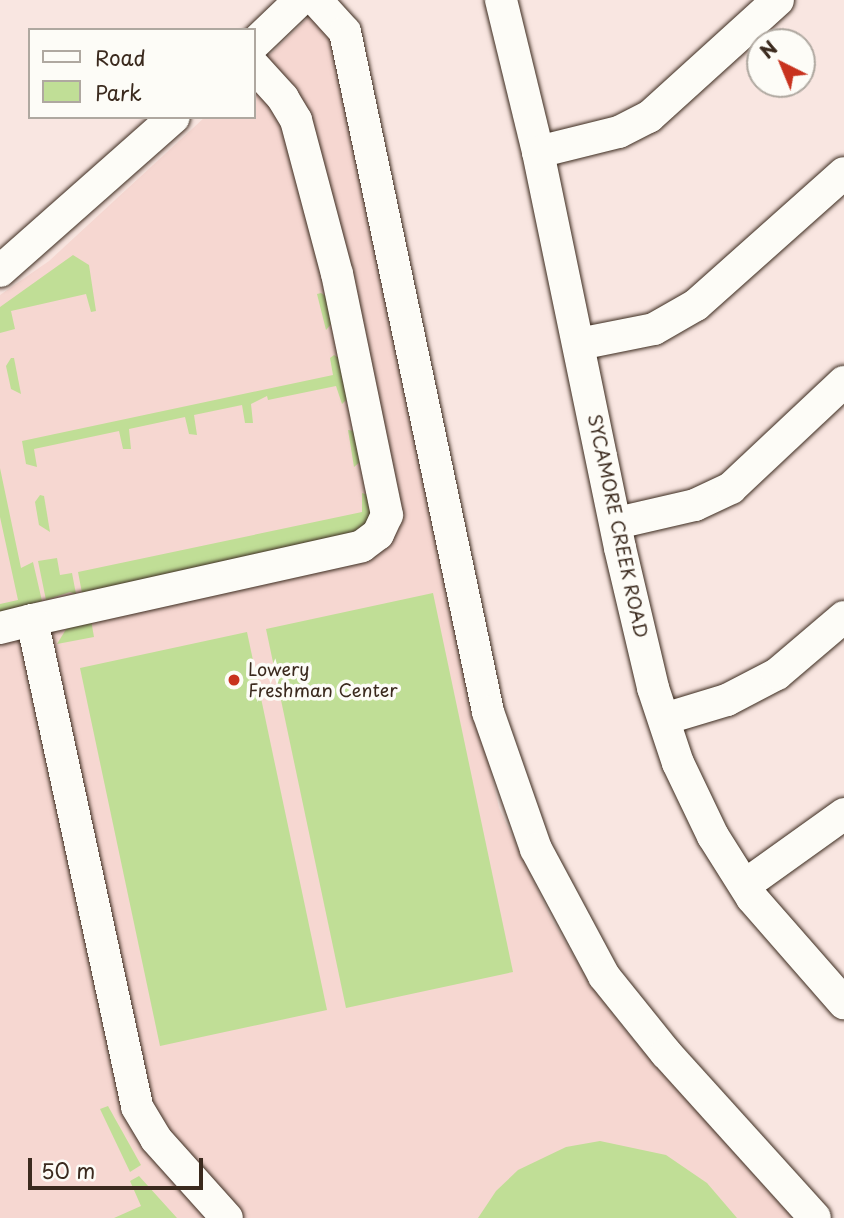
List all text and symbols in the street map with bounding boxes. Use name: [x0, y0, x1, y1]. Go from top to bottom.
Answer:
legend: [28, 28, 256, 119]
north arrow: [746, 28, 816, 98]
text: N: [753, 34, 783, 64]
text: Road: [95, 41, 146, 73]
text: Park: [95, 76, 142, 108]
street label: SYCAMORE CREEK ROAD: [583, 411, 653, 641]
place label: Lowery Freshman Center: [248, 659, 397, 702]
marker: Lowery Freshman Center: [226, 672, 242, 688]
scale bar: [32, 1144, 206, 1188]
text: 50 m: [41, 1154, 95, 1186]

